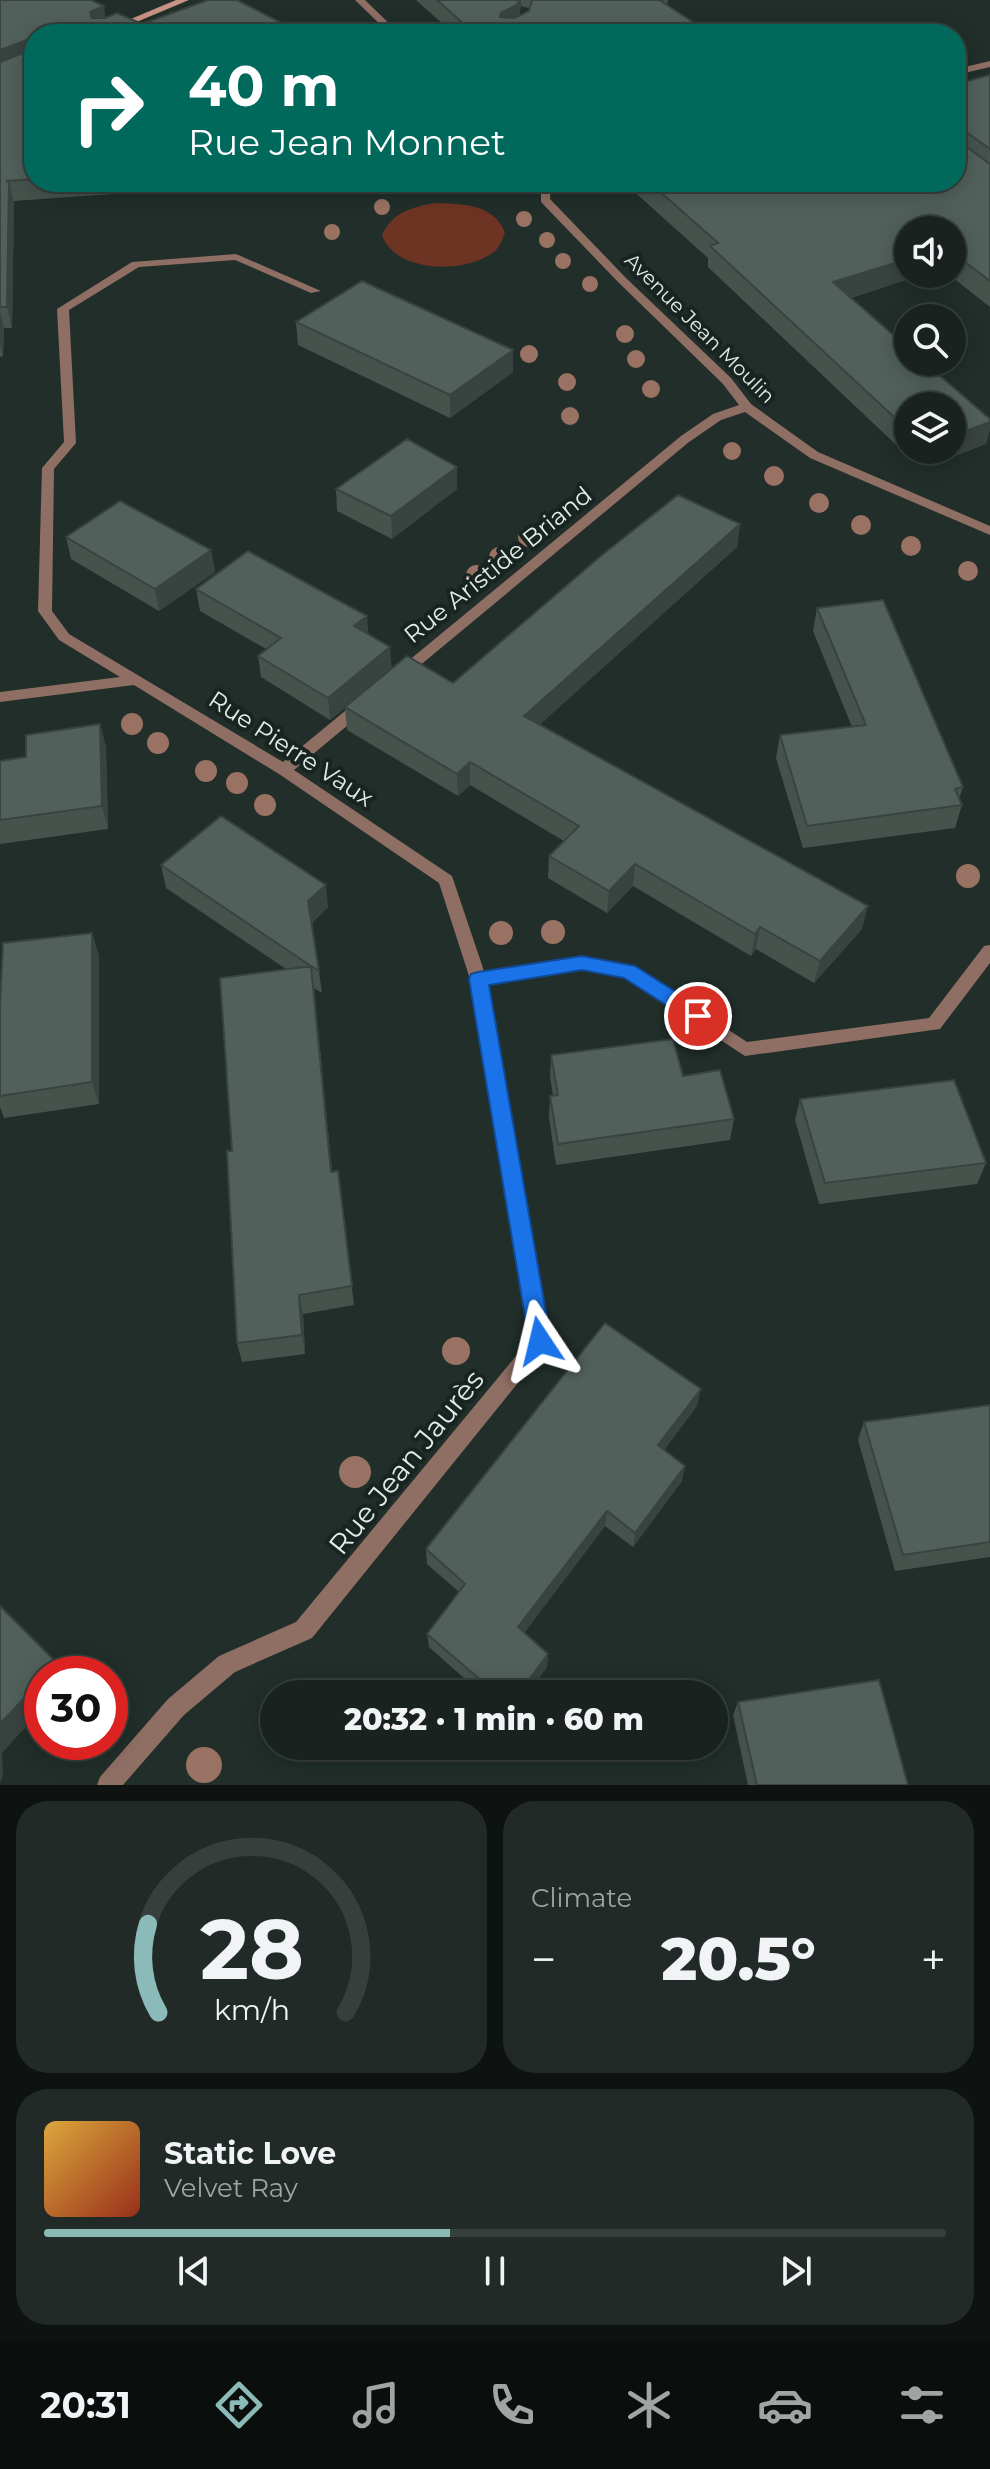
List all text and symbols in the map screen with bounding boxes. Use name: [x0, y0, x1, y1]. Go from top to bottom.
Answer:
text: 40 m: [188, 52, 339, 120]
icon: right: [56, 56, 160, 160]
text: Rue Jean Monnet: [188, 120, 506, 164]
map controls: [894, 216, 966, 464]
button: sound: [894, 216, 966, 288]
street label: Avenue Jean Moulin: [620, 248, 780, 408]
button: search: [894, 304, 966, 376]
button: layers: [894, 392, 966, 464]
street label: Rue Aristide Briand: [398, 480, 597, 649]
street label: Rue Pierre Vaux: [203, 685, 379, 813]
pin: [664, 982, 732, 1050]
icon: arrive: [676, 994, 720, 1038]
position arrow: [498, 1299, 582, 1383]
street label: Rue Jean Jaurès: [321, 1363, 491, 1561]
speed limit sign: 30: [24, 1656, 128, 1760]
text: 20:32 · 1 min · 60 m: [344, 1701, 644, 1738]
text: Climate: [531, 1882, 632, 1914]
text: 28: [200, 1898, 304, 2000]
text: 20.5°: [661, 1922, 816, 1995]
text: −: [531, 1932, 556, 1986]
text: +: [921, 1932, 946, 1986]
text: km/h: [213, 1992, 290, 2027]
text: Static Love: [164, 2135, 336, 2172]
text: Velvet Ray: [164, 2172, 298, 2204]
icon: previous: [172, 2249, 216, 2293]
icon: pause: [473, 2249, 517, 2293]
icon: next: [774, 2249, 818, 2293]
icon: directions: [211, 2377, 267, 2433]
icon: music: [348, 2377, 404, 2433]
icon: phone: [484, 2377, 540, 2433]
icon: climate: [621, 2377, 677, 2433]
icon: car: [757, 2377, 813, 2433]
icon: filters: [894, 2377, 950, 2433]
text: 20:31: [40, 2383, 131, 2427]

